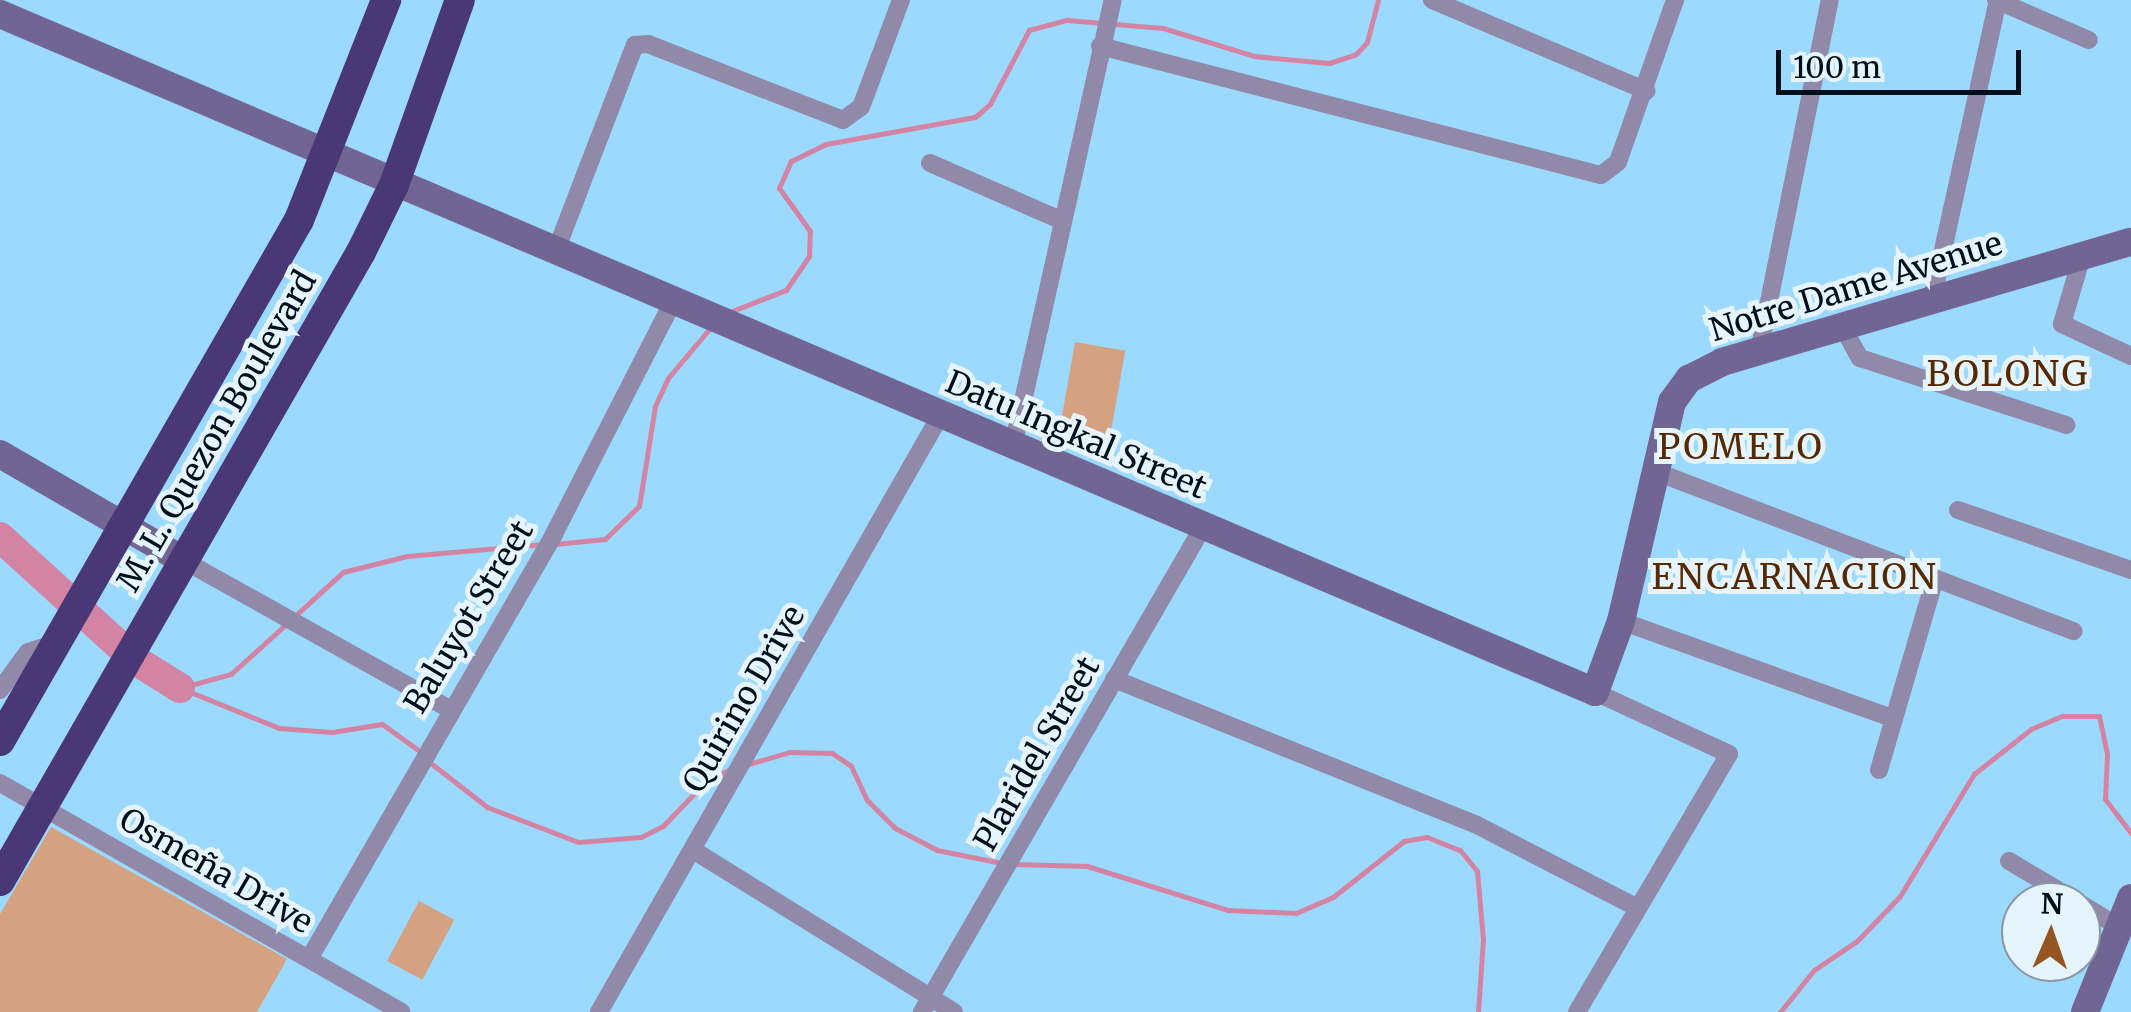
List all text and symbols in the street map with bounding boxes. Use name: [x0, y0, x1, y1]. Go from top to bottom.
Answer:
scale bar: [1781, 30, 2026, 92]
text: 100 m: [1793, 48, 1881, 86]
street label: Notre Dame Avenue: [1705, 224, 2007, 350]
street label: M. L. Quezon Boulevard: [110, 264, 324, 598]
district label: BOLONG: [1926, 353, 2090, 395]
street label: Datu Ingkal Street: [940, 363, 1212, 507]
district label: POMELO: [1658, 426, 1824, 468]
street label: Baluyot Street: [397, 514, 541, 720]
district label: ENCARNACION: [1652, 556, 1938, 598]
street label: Quirino Drive: [675, 599, 813, 799]
street label: Plaridel Street: [966, 650, 1108, 858]
street label: Osmeña Drive: [113, 800, 319, 942]
north arrow: [2001, 882, 2101, 982]
text: N: [2040, 886, 2064, 922]

